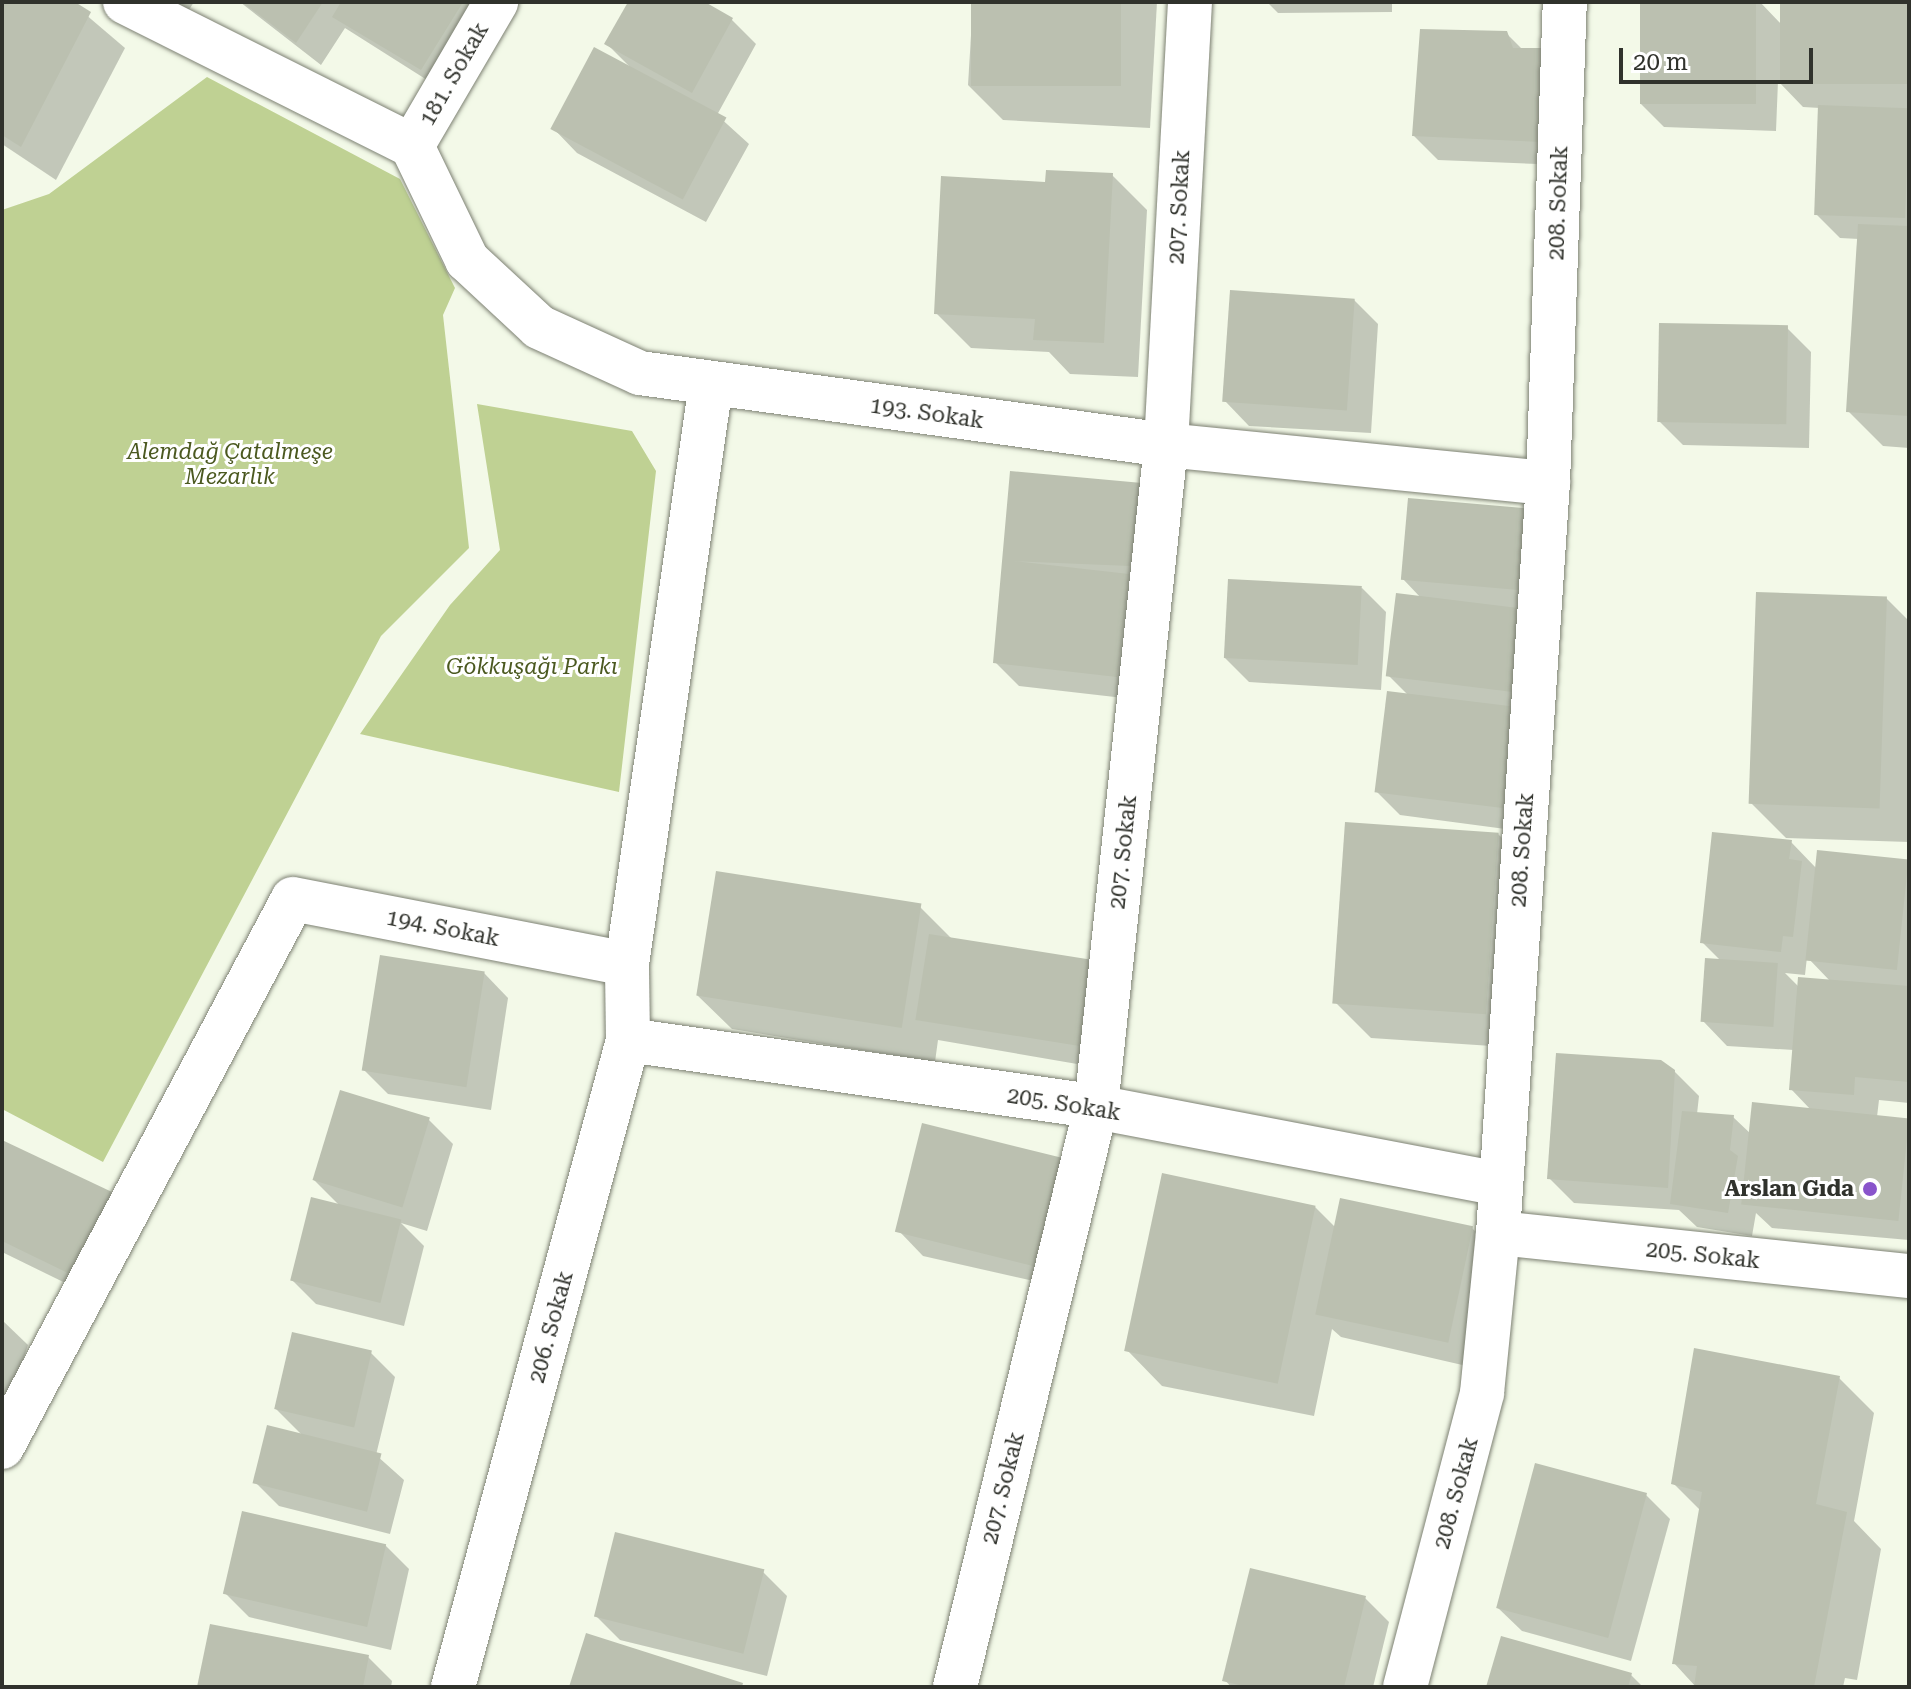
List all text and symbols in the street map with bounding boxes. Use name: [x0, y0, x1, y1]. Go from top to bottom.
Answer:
street label: 181. Sokak: [414, 18, 494, 130]
scale bar: [1623, 32, 1817, 82]
text: 20 m: [1633, 48, 1688, 76]
street label: 208. Sokak: [1543, 145, 1573, 261]
street label: 207. Sokak: [1163, 149, 1195, 265]
street label: 193. Sokak: [868, 392, 986, 434]
park label: Alemdağ Çatalmeşe Mezarlık: [127, 438, 333, 490]
park label: Gökkuşağı Parkı: [446, 654, 618, 680]
street label: 208. Sokak: [1505, 792, 1539, 908]
street label: 207. Sokak: [1104, 794, 1142, 910]
street label: 194. Sokak: [384, 904, 502, 952]
street label: 205. Sokak: [1005, 1082, 1123, 1126]
place label: Arslan Gıda: [1724, 1176, 1854, 1202]
marker: Arslan Gıda: [1861, 1180, 1879, 1198]
street label: 205. Sokak: [1645, 1236, 1761, 1274]
street label: 206. Sokak: [523, 1268, 579, 1386]
street label: 207. Sokak: [976, 1429, 1030, 1547]
street label: 208. Sokak: [1428, 1434, 1484, 1552]

